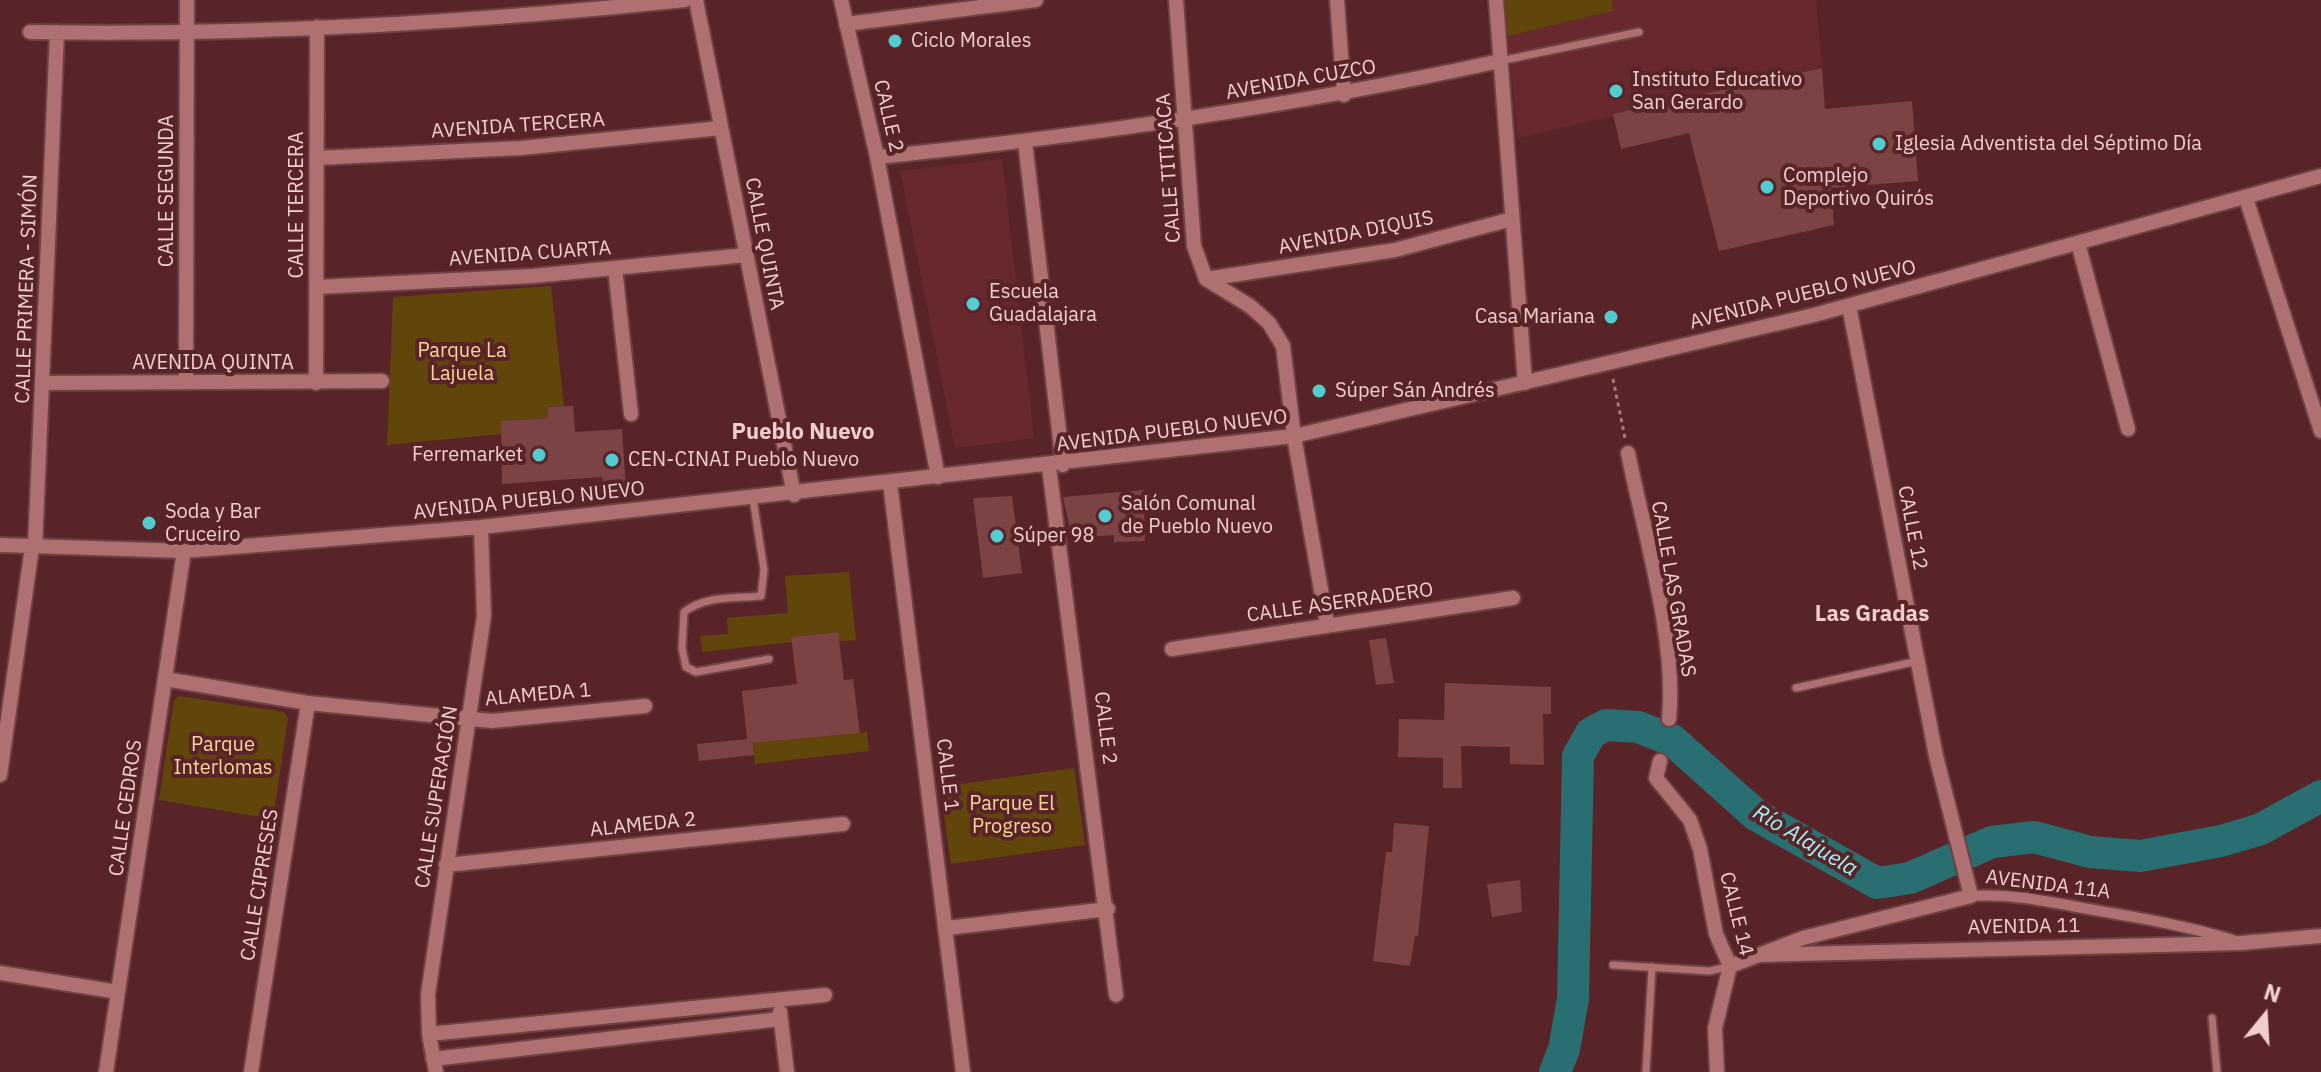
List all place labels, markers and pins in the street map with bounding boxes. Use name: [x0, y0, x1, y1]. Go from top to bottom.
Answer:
place label: Ciclo Morales: [911, 29, 1031, 53]
marker: Ciclo Morales: [886, 32, 904, 50]
place label: Instituto Educativo San Gerardo: [1632, 68, 1802, 115]
marker: Instituto Educativo San Gerardo: [1607, 82, 1625, 100]
place label: Iglesia Adventista del Séptimo Día: [1895, 132, 2202, 156]
marker: Iglesia Adventista del Séptimo Día: [1870, 135, 1888, 153]
place label: Complejo Deportivo Quirós: [1783, 164, 1934, 211]
marker: Complejo Deportivo Quirós: [1758, 178, 1776, 196]
place label: Escuela Guadalajara: [989, 280, 1097, 327]
marker: Escuela Guadalajara: [964, 295, 982, 313]
place label: Casa Mariana: [1475, 305, 1595, 329]
marker: Casa Mariana: [1602, 308, 1620, 326]
place label: Súper Sán Andrés: [1335, 379, 1495, 403]
marker: Súper Sán Andrés: [1310, 382, 1328, 400]
place label: Ferremarket: [412, 443, 523, 467]
marker: Ferremarket: [530, 446, 548, 464]
place label: CEN-CINAI Pueblo Nuevo: [628, 448, 859, 472]
marker: CEN-CINAI Pueblo Nuevo: [603, 451, 621, 469]
place label: Salón Comunal de Pueblo Nuevo: [1121, 492, 1273, 539]
place label: Soda y Bar Cruceiro: [165, 500, 261, 547]
marker: Salón Comunal de Pueblo Nuevo: [1096, 507, 1114, 525]
marker: Soda y Bar Cruceiro: [140, 514, 158, 532]
place label: Súper 98: [1013, 524, 1095, 548]
marker: Súper 98: [988, 527, 1006, 545]

